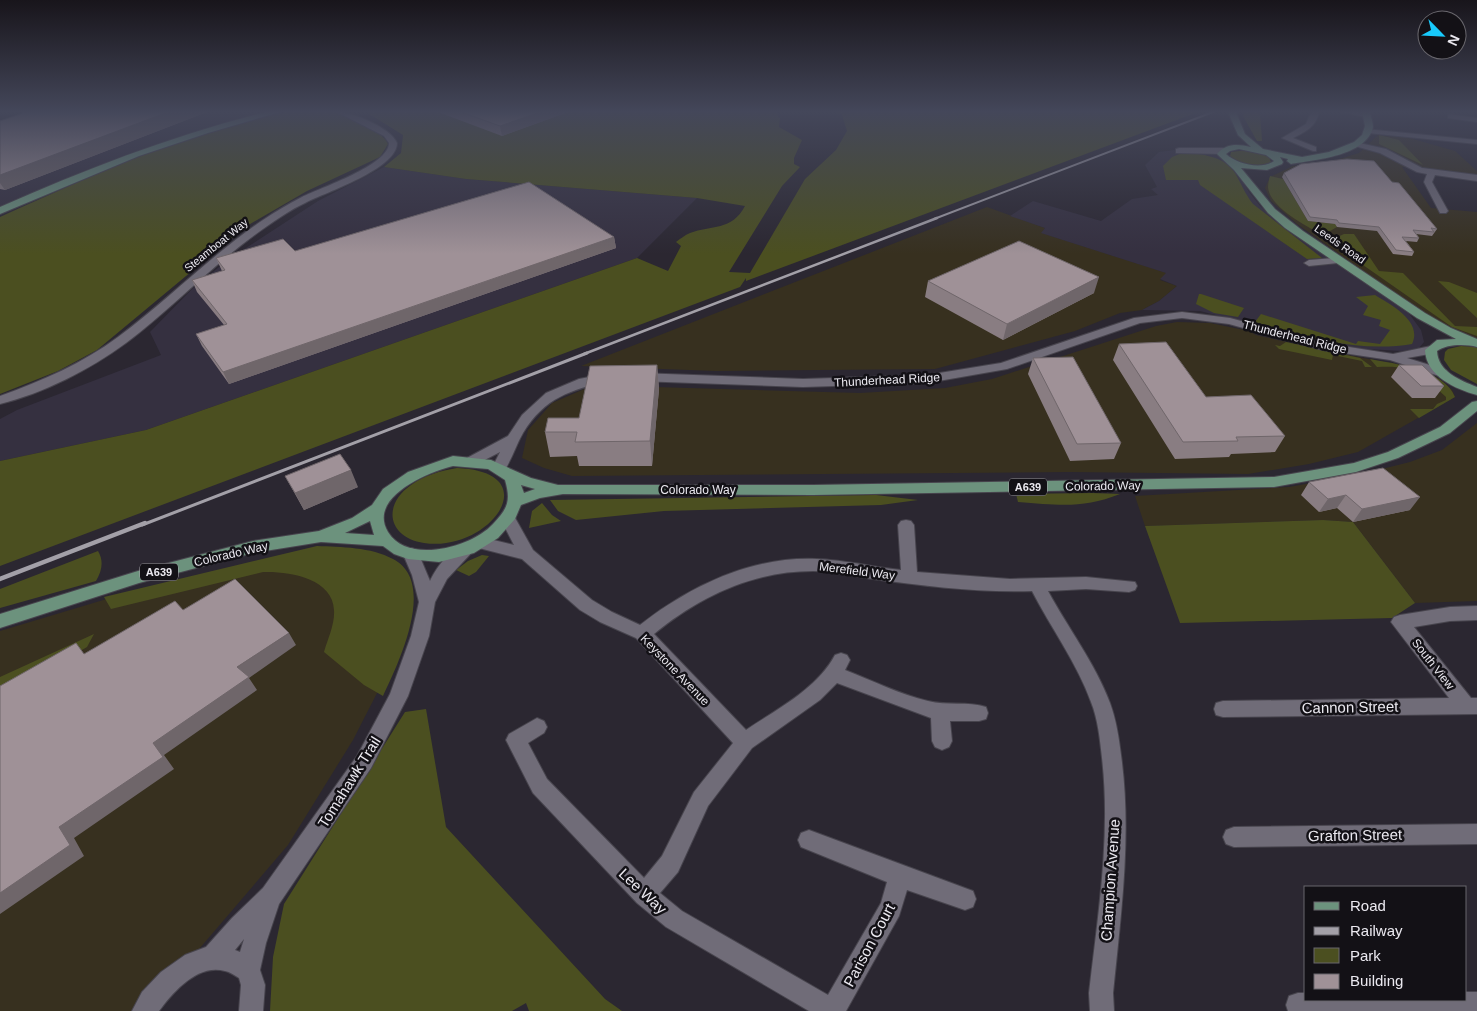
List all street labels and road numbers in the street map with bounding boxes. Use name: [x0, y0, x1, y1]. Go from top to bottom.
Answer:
street label: Steamboat Way: [182, 216, 250, 274]
street label: Leeds Road: [1312, 222, 1368, 266]
street label: Thunderhead Ridge: [1242, 317, 1348, 357]
street label: Thunderhead Ridge: [834, 370, 941, 390]
road number: A639: [1009, 478, 1047, 496]
street label: Colorado Way: [1065, 478, 1141, 494]
street label: Colorado Way: [660, 483, 736, 497]
street label: Colorado Way: [193, 539, 269, 569]
street label: Merefield Way: [818, 559, 896, 583]
road number: A639: [140, 564, 178, 580]
street label: Keystone Avenue: [638, 632, 713, 709]
street label: South View: [1409, 636, 1457, 692]
street label: Cannon Street: [1301, 698, 1399, 716]
street label: Tomahawk Trail: [314, 733, 384, 831]
street label: Champion Avenue: [1097, 818, 1123, 942]
street label: Grafton Street: [1308, 826, 1403, 844]
street label: Lee Way: [616, 865, 671, 918]
street label: Parison Court: [840, 900, 898, 989]

